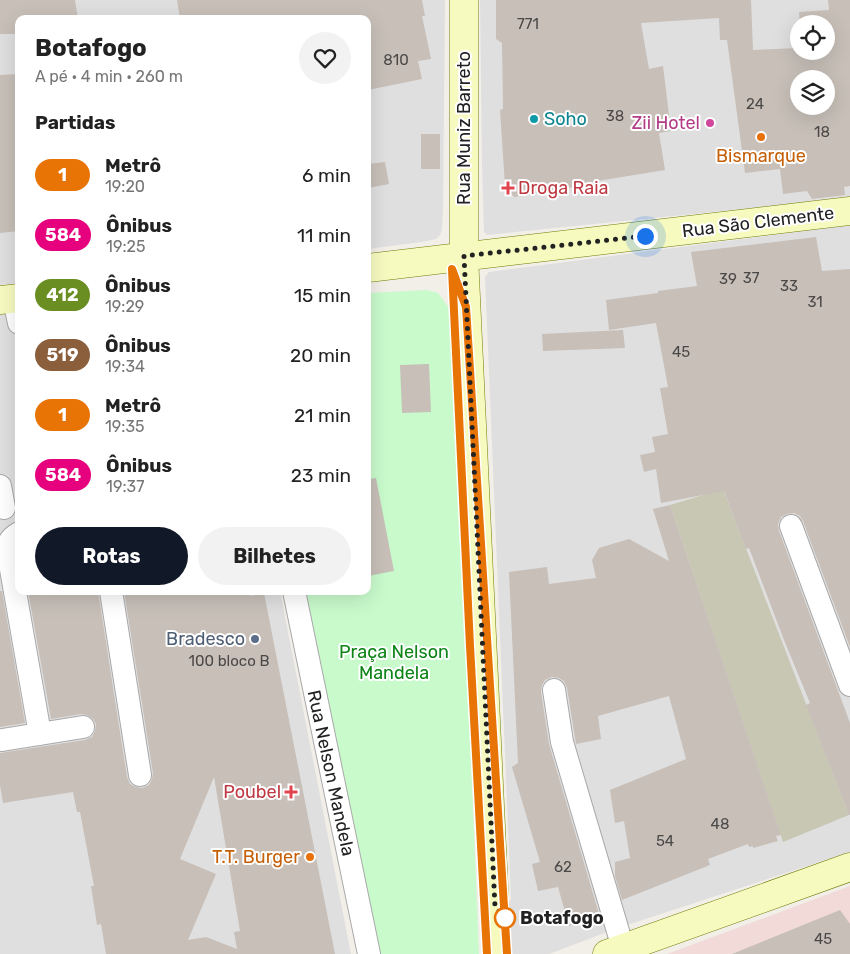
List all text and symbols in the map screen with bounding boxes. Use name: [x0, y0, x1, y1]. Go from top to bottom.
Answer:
house number: 771: [517, 15, 539, 33]
map controls: [790, 15, 835, 115]
button: locate: [790, 15, 835, 60]
button: heart: [299, 32, 351, 84]
text: Botafogo: [35, 34, 147, 62]
house number: 810: [383, 51, 409, 69]
street label: Rua Muniz Barreto: [453, 51, 475, 205]
text: A pé · 4 min · 260 m: [35, 67, 183, 86]
button: layers: [790, 70, 835, 115]
house number: 24: [746, 95, 764, 113]
house number: 38: [606, 107, 624, 125]
place label: Soho: [544, 108, 587, 130]
text: Partidas: [35, 111, 115, 134]
place label: Zii Hotel: [631, 112, 700, 134]
marker: Soho: [528, 113, 540, 125]
marker: Zii Hotel: [704, 117, 716, 129]
house number: 18: [814, 123, 830, 141]
marker: Bismarque: [755, 131, 767, 143]
place label: Bismarque: [716, 145, 806, 167]
text: Metrô: [105, 154, 161, 177]
text: 1: [58, 164, 67, 186]
text: 6 min: [302, 164, 351, 187]
text: 19:20: [105, 177, 145, 196]
place label: Droga Raia: [518, 177, 609, 199]
marker: Droga Raia: [502, 182, 514, 194]
street label: Rua São Clemente: [681, 202, 835, 242]
text: Ônibus: [106, 214, 172, 237]
text: 584: [45, 224, 81, 246]
text: 11 min: [297, 224, 351, 247]
your location: [633, 224, 658, 249]
text: 19:25: [106, 237, 145, 256]
house number: 37: [743, 269, 760, 287]
house number: 39: [719, 270, 737, 288]
text: Ônibus: [105, 274, 171, 297]
house number: 33: [780, 277, 798, 295]
text: 412: [46, 284, 79, 306]
text: 15 min: [294, 284, 351, 307]
house number: 31: [807, 293, 823, 311]
text: 19:29: [105, 297, 144, 316]
text: Ônibus: [105, 334, 171, 357]
house number: 45: [672, 343, 690, 361]
text: 519: [47, 344, 78, 366]
text: 20 min: [290, 344, 351, 367]
text: 19:34: [105, 357, 145, 376]
text: Metrô: [105, 394, 161, 417]
text: 1: [58, 404, 67, 426]
text: 21 min: [294, 404, 351, 427]
text: 19:35: [105, 417, 145, 436]
text: Ônibus: [106, 454, 172, 477]
text: 584: [45, 464, 81, 486]
text: 23 min: [291, 464, 351, 487]
text: 19:37: [106, 477, 144, 496]
button: Rotas: [35, 527, 188, 585]
button: Bilhetes: [198, 527, 351, 585]
place label: Bradesco: [166, 628, 245, 650]
marker: Bradesco: [249, 633, 261, 645]
park label: Praça Nelson Mandela: [339, 641, 449, 684]
house number: 100 bloco B: [189, 652, 269, 670]
street label: Rua Nelson Mandela: [303, 688, 359, 858]
place label: Poubel: [223, 781, 281, 803]
marker: Poubel: [285, 786, 297, 798]
house number: 48: [711, 815, 729, 833]
house number: 54: [656, 832, 674, 850]
place label: T.T. Burger: [212, 846, 300, 868]
marker: T.T. Burger: [304, 851, 316, 863]
house number: 62: [554, 858, 572, 876]
marker: Botafogo: [494, 907, 516, 929]
place label: Botafogo: [520, 907, 604, 929]
house number: 45: [814, 930, 832, 948]

